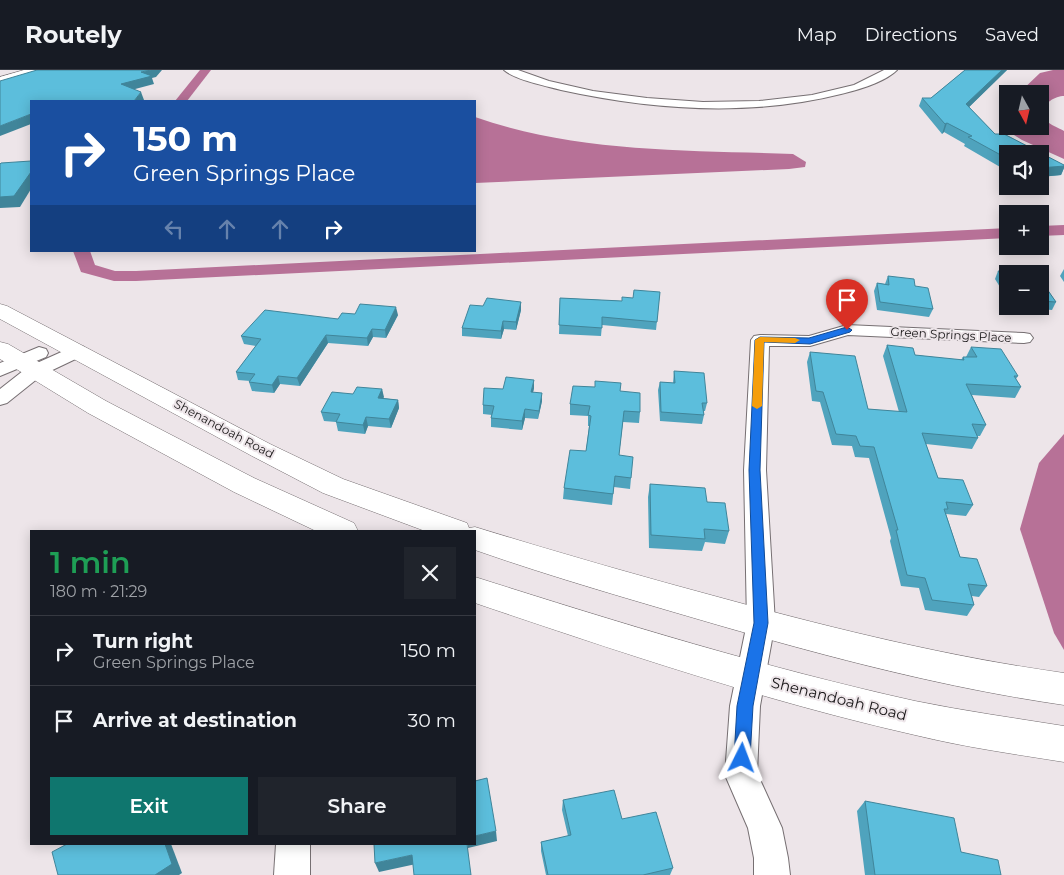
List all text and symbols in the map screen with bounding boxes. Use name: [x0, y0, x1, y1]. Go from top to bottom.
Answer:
text: Routely: [25, 20, 122, 49]
text: Map: [797, 24, 837, 46]
text: Directions: [865, 24, 957, 46]
text: Saved: [985, 24, 1039, 46]
north arrow: [999, 85, 1049, 135]
map controls: [999, 85, 1049, 315]
text: 150 m: [133, 117, 238, 160]
icon: right: [50, 120, 115, 185]
button: sound: [999, 145, 1049, 195]
text: Green Springs Place: [133, 160, 355, 187]
button: +: [999, 205, 1049, 255]
icon: left: [160, 215, 188, 243]
icon: ahead: [213, 215, 241, 243]
icon: ahead: [266, 215, 294, 243]
icon: right: [319, 215, 347, 243]
button: −: [999, 265, 1049, 315]
pin: [826, 279, 868, 330]
icon: arrive: [833, 286, 861, 314]
street label: Green Springs Place: [890, 324, 1012, 345]
street label: Shenandoah Road: [172, 396, 277, 461]
text: 1 min: [50, 544, 131, 581]
button: close: [404, 547, 456, 599]
text: 180 m · 21:29: [50, 582, 147, 601]
text: Turn right: [93, 630, 193, 653]
icon: right: [50, 637, 78, 665]
text: 150 m: [401, 639, 456, 662]
text: Green Springs Place: [93, 653, 255, 672]
street label: Shenandoah Road: [769, 672, 909, 725]
icon: arrive: [50, 707, 78, 735]
text: Arrive at destination: [93, 709, 297, 732]
text: 30 m: [408, 709, 456, 732]
position arrow: [715, 731, 767, 783]
button: Exit: [50, 777, 248, 835]
button: Share: [258, 777, 456, 835]

